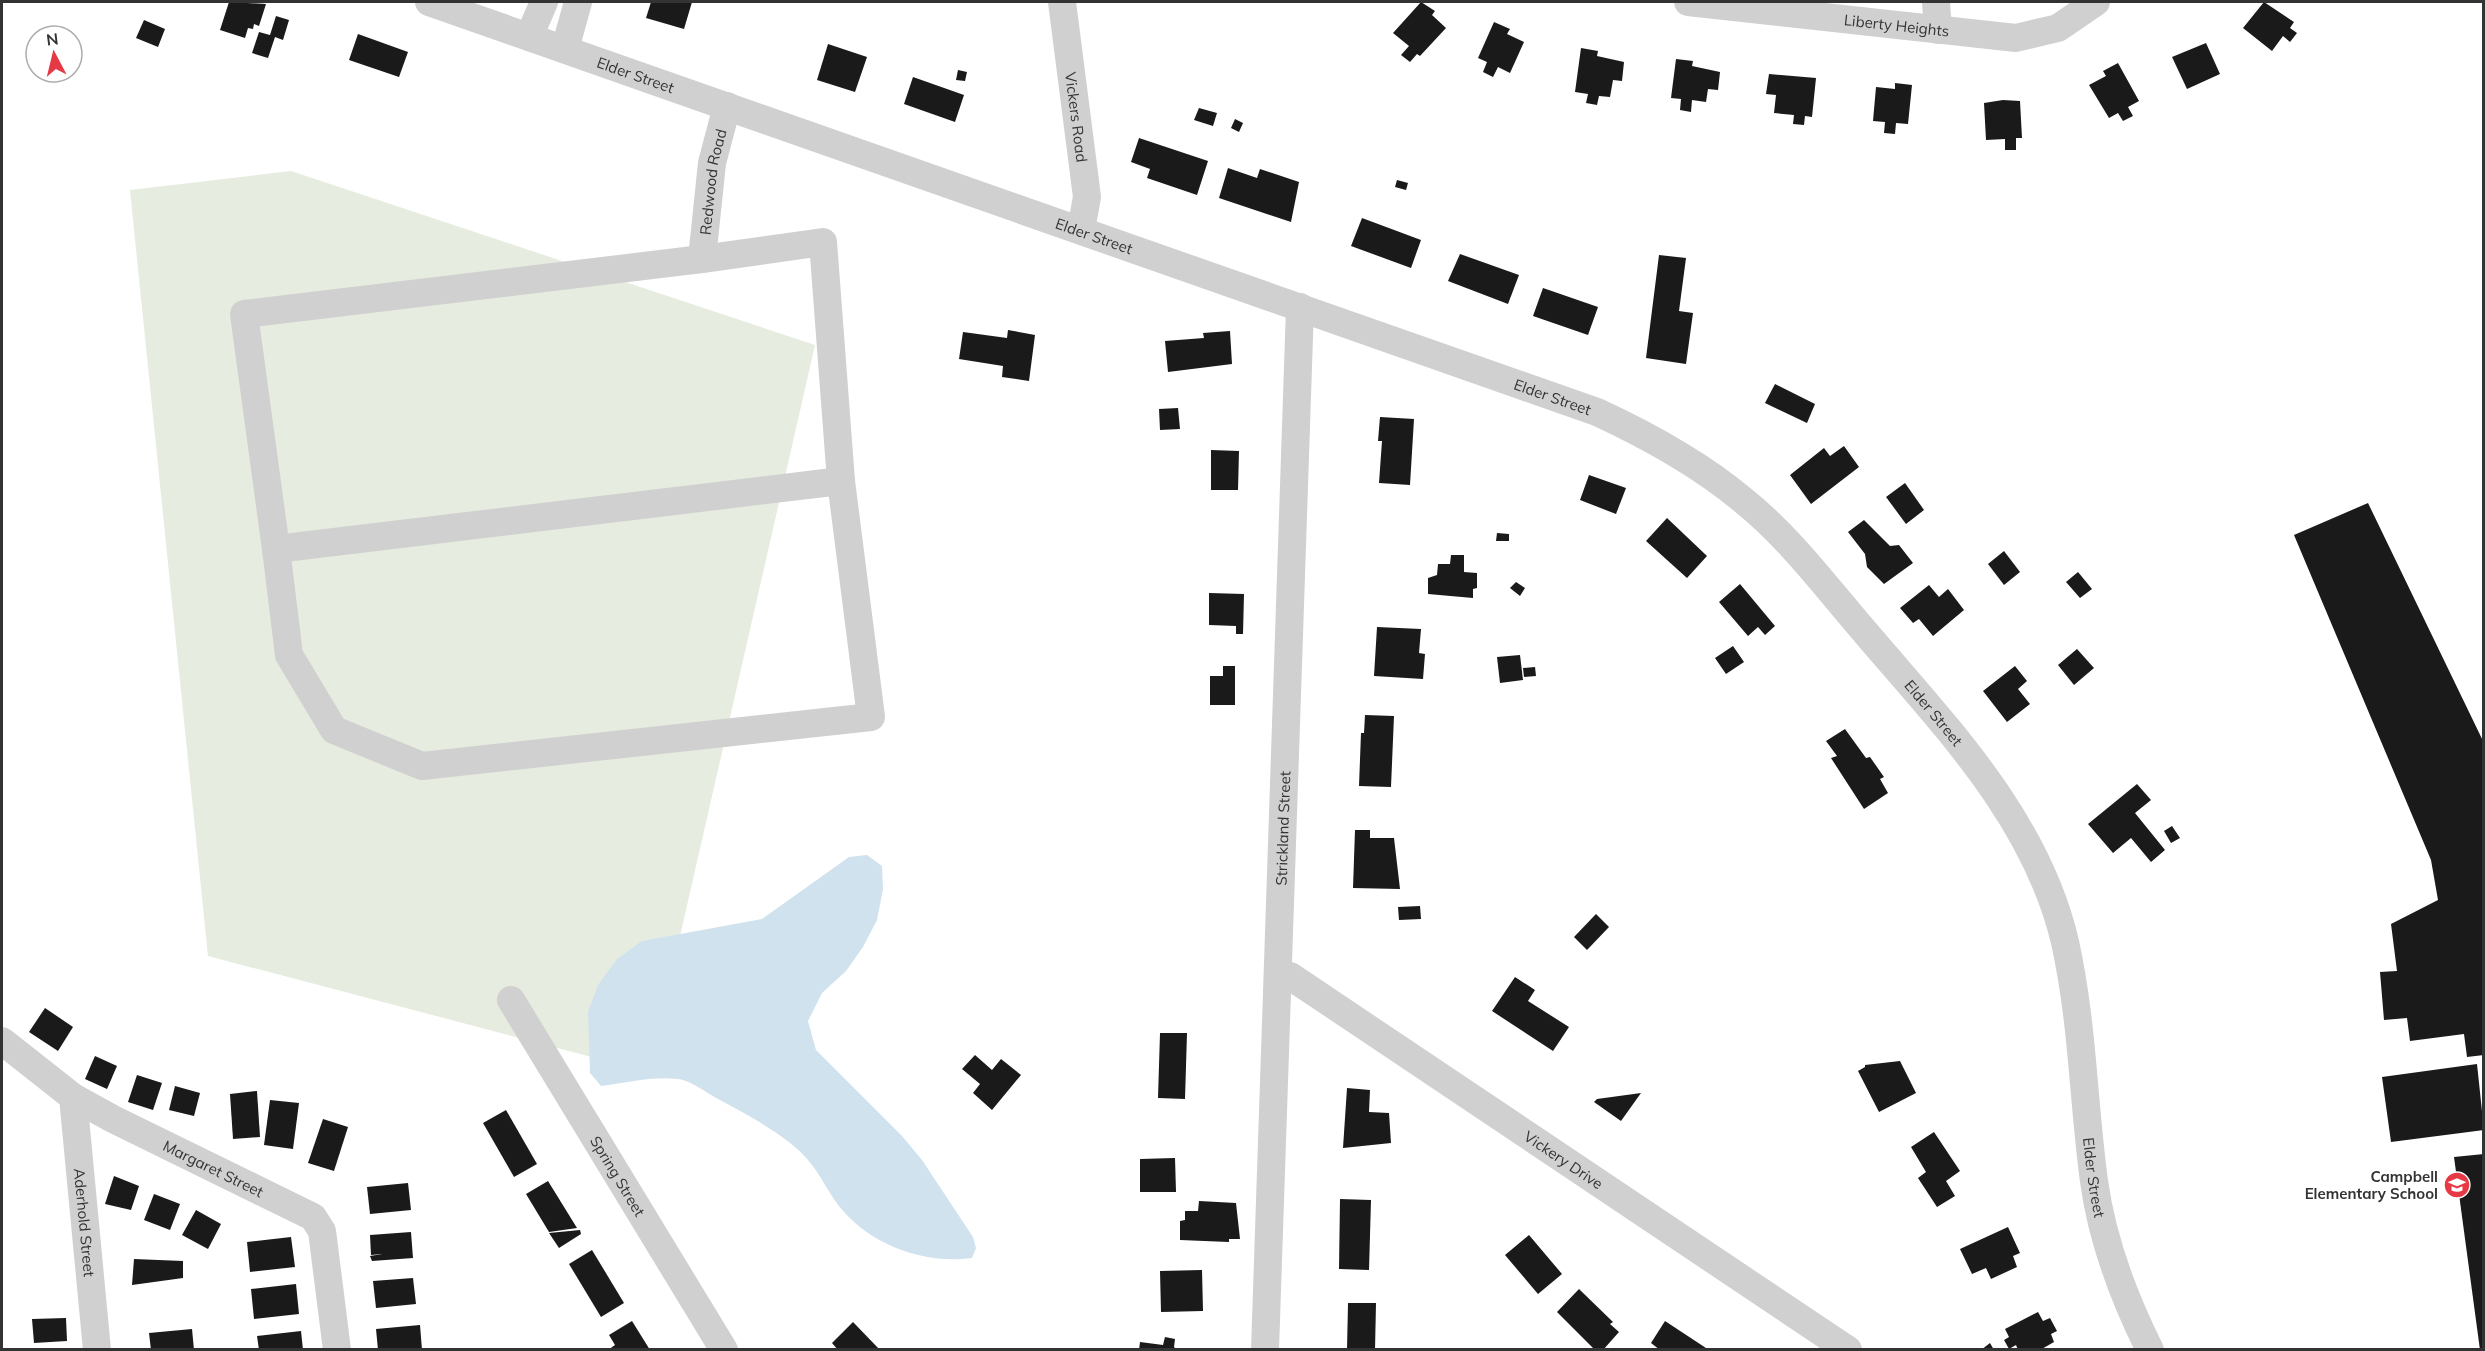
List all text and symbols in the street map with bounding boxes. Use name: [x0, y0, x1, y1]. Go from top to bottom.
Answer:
street label: Liberty Heights: [1843, 10, 1950, 40]
north arrow: [24, 24, 84, 84]
text: N: [45, 28, 59, 50]
street label: Elder Street: [595, 52, 677, 97]
street label: Vickers Road: [1062, 71, 1092, 163]
street label: Redwood Road: [695, 127, 730, 236]
street label: Elder Street: [1053, 213, 1135, 258]
street label: Elder Street: [1512, 374, 1594, 419]
street label: Elder Street: [1901, 676, 1967, 750]
street label: Strickland Street: [1271, 771, 1294, 886]
street label: Vickery Drive: [1521, 1126, 1607, 1193]
street label: Spring Street: [586, 1132, 650, 1220]
street label: Margaret Street: [160, 1136, 267, 1201]
street label: Elder Street: [2079, 1136, 2110, 1219]
street label: Aderhold Street: [70, 1167, 100, 1278]
place label: Campbell Elementary School: [2305, 1167, 2438, 1203]
school or university icon: Campbell Elementary School: [2442, 1170, 2472, 1200]

